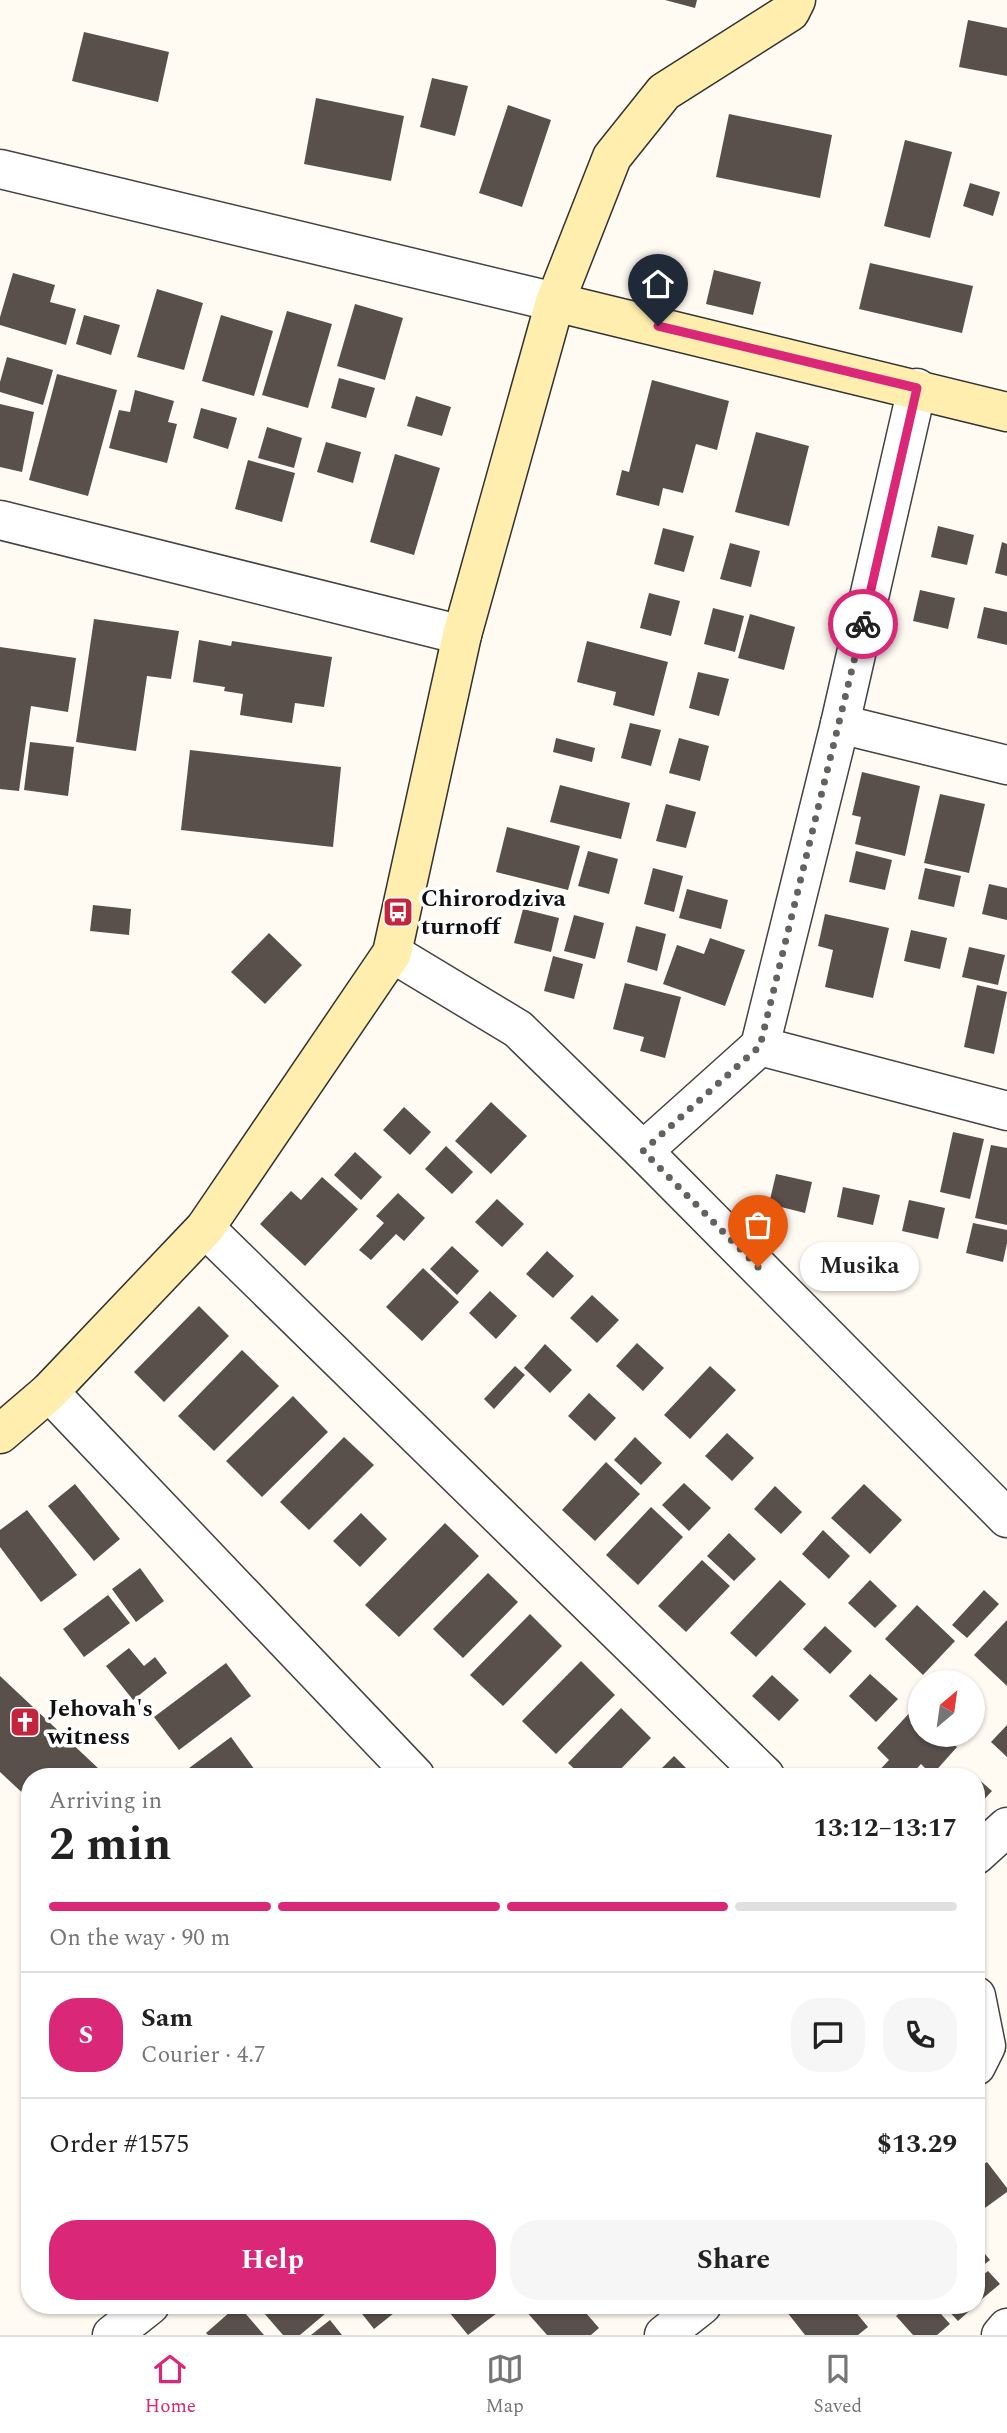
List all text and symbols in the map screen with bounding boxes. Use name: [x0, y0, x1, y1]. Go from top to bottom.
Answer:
pin: [628, 254, 688, 326]
icon: home: [639, 265, 677, 303]
courier: [828, 589, 898, 659]
icon: bike: [844, 605, 882, 643]
place label: Chirorodziva turnoff: [421, 881, 566, 945]
bus stop icon: Chirorodziva turnoff: [381, 895, 415, 929]
pin: [728, 1195, 788, 1267]
icon: bag: [739, 1206, 777, 1244]
callout: Musika: [800, 1242, 919, 1292]
text: Musika: [820, 1249, 899, 1284]
north arrow: [908, 1670, 985, 1746]
map controls: [908, 1670, 985, 1747]
place label: Jehovah's witness: [47, 1691, 153, 1755]
church icon: Jehovah's witness: [8, 1705, 42, 1739]
text: Arriving in: [49, 1784, 162, 1819]
text: 13:12–13:17: [813, 1808, 957, 1848]
text: 2 min: [49, 1810, 171, 1880]
text: On the way · 90 m: [49, 1921, 230, 1956]
text: Sam: [141, 1998, 193, 2038]
button: chat: [791, 1998, 865, 2072]
button: phone: [883, 1998, 957, 2072]
text: S: [79, 2015, 93, 2055]
text: Courier · 4.7: [141, 2038, 266, 2073]
text: Order #1575: [49, 2124, 189, 2164]
text: $13.29: [877, 2124, 957, 2164]
button: Help: [49, 2220, 496, 2300]
button: Share: [510, 2220, 957, 2300]
tab: Home: [145, 2350, 196, 2421]
tab: Map: [486, 2350, 524, 2421]
tab: Saved: [813, 2350, 862, 2421]

